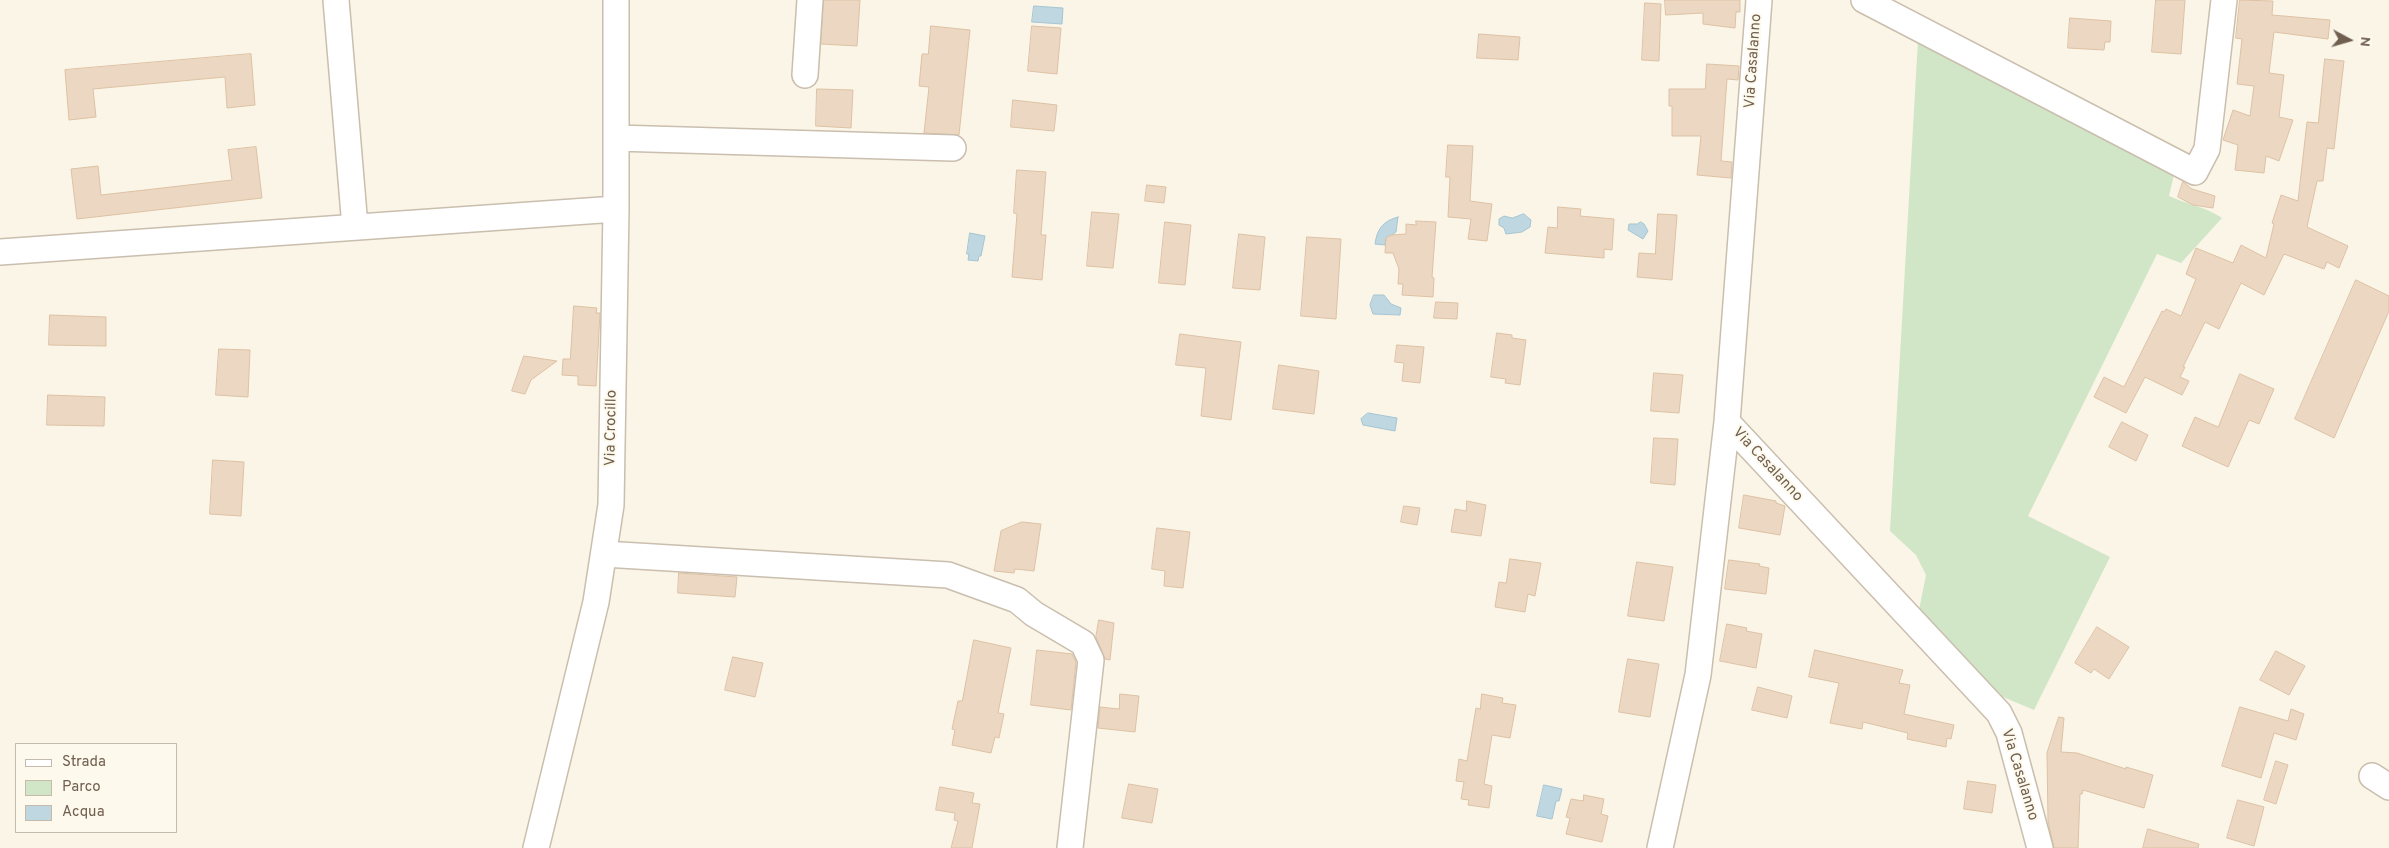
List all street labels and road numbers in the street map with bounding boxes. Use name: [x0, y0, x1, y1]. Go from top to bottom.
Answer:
street label: Via Casalanno: [1742, 13, 1766, 109]
street label: Via Crocillo: [602, 390, 622, 466]
street label: Via Casalanno: [1728, 424, 1806, 506]
street label: Via Casalanno: [1996, 727, 2042, 823]

